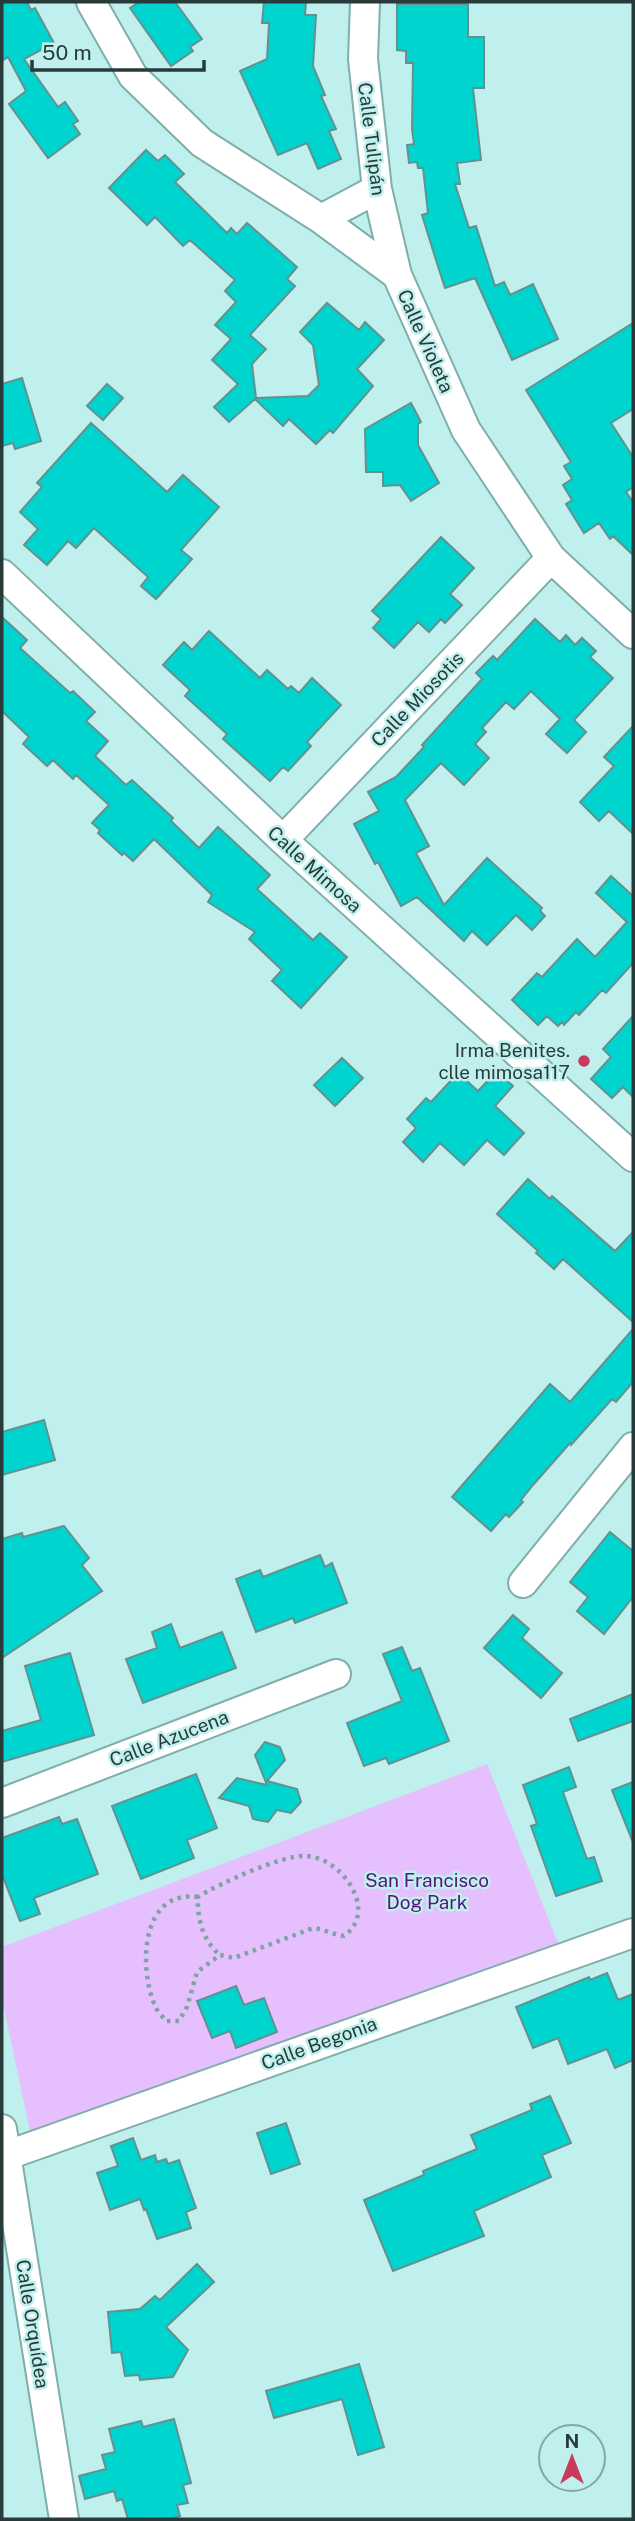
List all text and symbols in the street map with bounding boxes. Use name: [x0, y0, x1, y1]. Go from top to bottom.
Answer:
scale bar: [32, 28, 203, 72]
text: 50 m: [42, 40, 92, 65]
street label: Calle Tulipán: [354, 81, 390, 197]
street label: Calle Violeta: [393, 286, 459, 396]
street label: Calle Miosotis: [366, 647, 468, 751]
street label: Calle Mimosa: [264, 821, 366, 917]
place label: Irma Benites. clle mimosa117: [438, 1039, 570, 1083]
marker: Irma Benites. clle mimosa117: [576, 1053, 592, 1069]
street label: Calle Azucena: [106, 1705, 232, 1771]
park label: San Francisco Dog Park: [365, 1869, 489, 1913]
street label: Calle Begonia: [258, 2012, 380, 2074]
street label: Calle Orquídea: [12, 2258, 54, 2390]
north arrow: [537, 2423, 607, 2493]
text: N: [565, 2430, 579, 2452]

